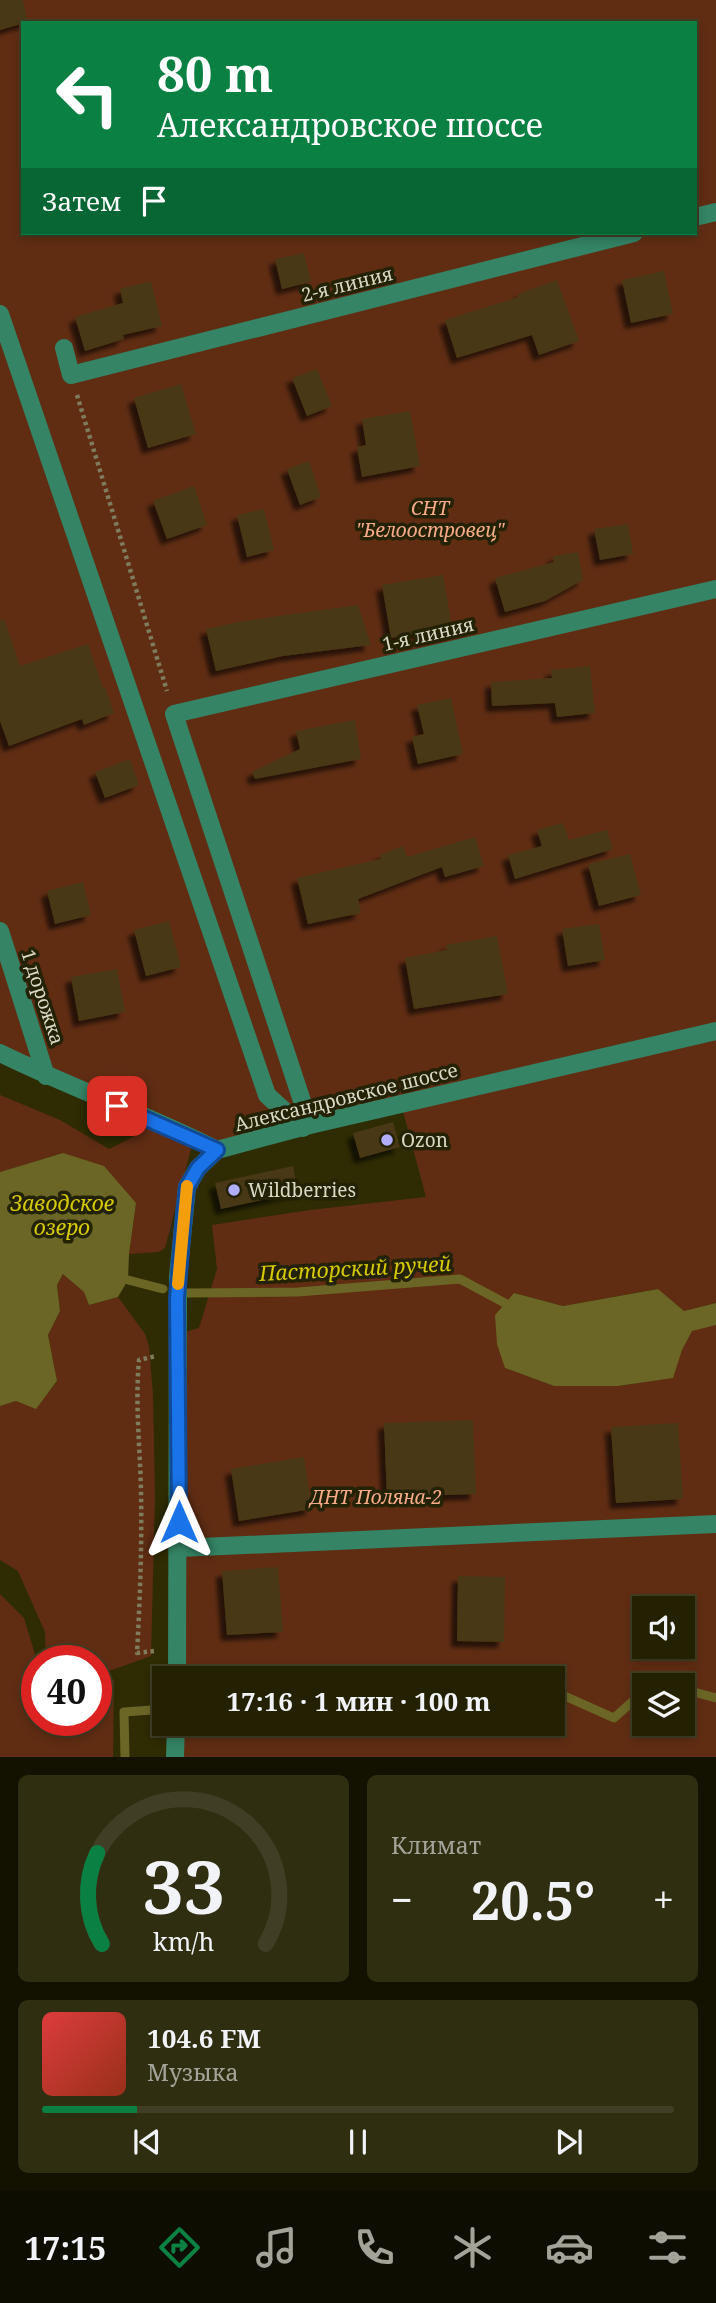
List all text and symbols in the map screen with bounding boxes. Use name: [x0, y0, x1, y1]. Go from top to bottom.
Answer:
text: 80 m: [157, 40, 273, 106]
icon: left: [42, 49, 133, 140]
text: Александровское шоссе: [157, 103, 543, 146]
icon: arrive: [135, 182, 173, 220]
text: Затем: [42, 183, 121, 219]
street label: 2-я линия: [299, 260, 395, 308]
park label: СНТ "Белоостровец": [356, 495, 505, 543]
street label: 1-я линия: [380, 611, 476, 657]
street label: 1 дорожка: [15, 946, 71, 1048]
street label: Александровское шоссе: [232, 1057, 460, 1137]
pin: [87, 1076, 147, 1136]
icon: arrive: [98, 1087, 136, 1125]
place label: Ozon: [401, 1127, 448, 1153]
marker: Ozon: [379, 1132, 395, 1148]
place label: Wildberries: [248, 1177, 356, 1203]
marker: Wildberries: [226, 1182, 242, 1198]
water label: Заводское озеро: [10, 1189, 114, 1241]
water label: Пасторский ручей: [257, 1249, 452, 1287]
park label: ДНТ Поляна-2: [308, 1484, 442, 1510]
position arrow: [142, 1485, 216, 1559]
map controls: [632, 1596, 695, 1736]
button: sound: [632, 1596, 695, 1659]
speed limit sign: 40: [21, 1645, 112, 1736]
button: layers: [632, 1673, 695, 1736]
text: 17:16 · 1 мин · 100 m: [226, 1683, 491, 1719]
text: Климат: [391, 1829, 481, 1861]
text: 33: [142, 1837, 225, 1936]
text: 20.5°: [471, 1864, 595, 1935]
text: −: [391, 1873, 413, 1925]
text: +: [653, 1873, 674, 1925]
text: km/h: [153, 1924, 214, 1958]
text: 104.6 FM: [147, 2020, 261, 2056]
text: Музыка: [147, 2056, 239, 2088]
icon: previous: [128, 2123, 166, 2161]
icon: pause: [339, 2123, 377, 2161]
icon: next: [550, 2123, 588, 2161]
icon: directions: [155, 2223, 204, 2272]
icon: music: [252, 2223, 301, 2272]
icon: phone: [350, 2223, 399, 2272]
icon: climate: [448, 2223, 497, 2272]
icon: car: [545, 2223, 594, 2272]
icon: filters: [643, 2223, 692, 2272]
text: 17:15: [24, 2226, 106, 2269]

